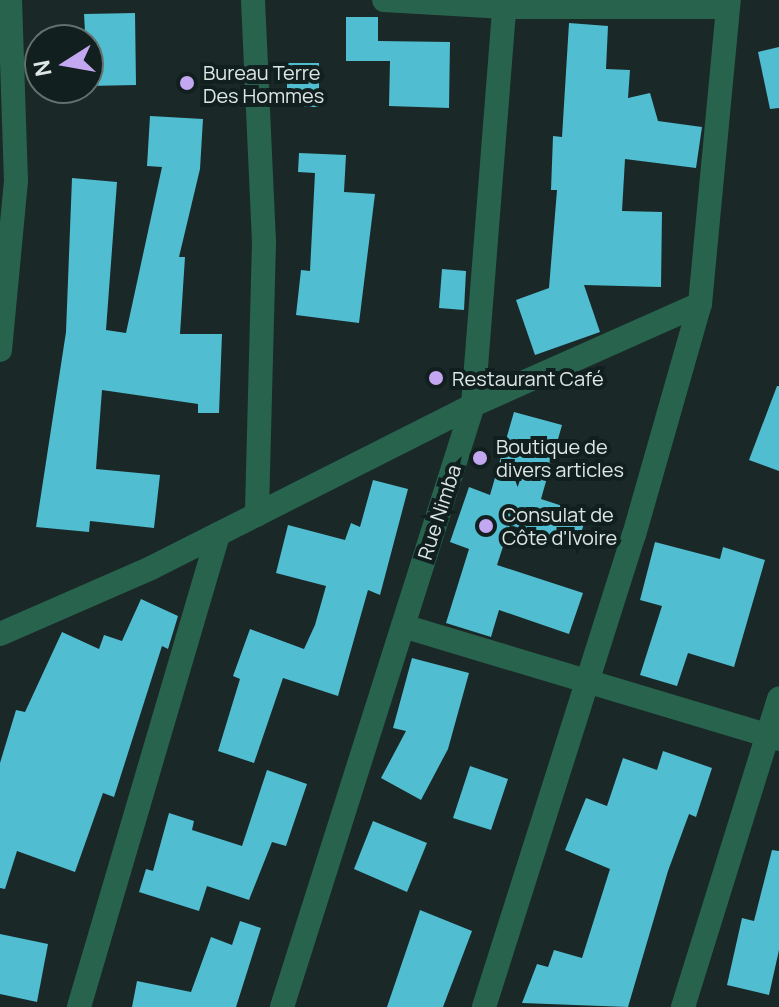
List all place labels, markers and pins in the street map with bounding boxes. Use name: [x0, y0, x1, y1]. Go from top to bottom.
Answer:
place label: Bureau Terre Des Hommes: [203, 60, 324, 107]
marker: Bureau Terre Des Hommes: [178, 74, 196, 92]
place label: Restaurant Café: [452, 366, 604, 390]
marker: Restaurant Café: [427, 369, 445, 387]
place label: Boutique de divers articles: [496, 434, 624, 481]
marker: Boutique de divers articles: [471, 449, 489, 467]
place label: Consulat de Côte d'Ivoire: [502, 502, 617, 549]
marker: Consulat de Côte d'Ivoire: [477, 517, 495, 535]

